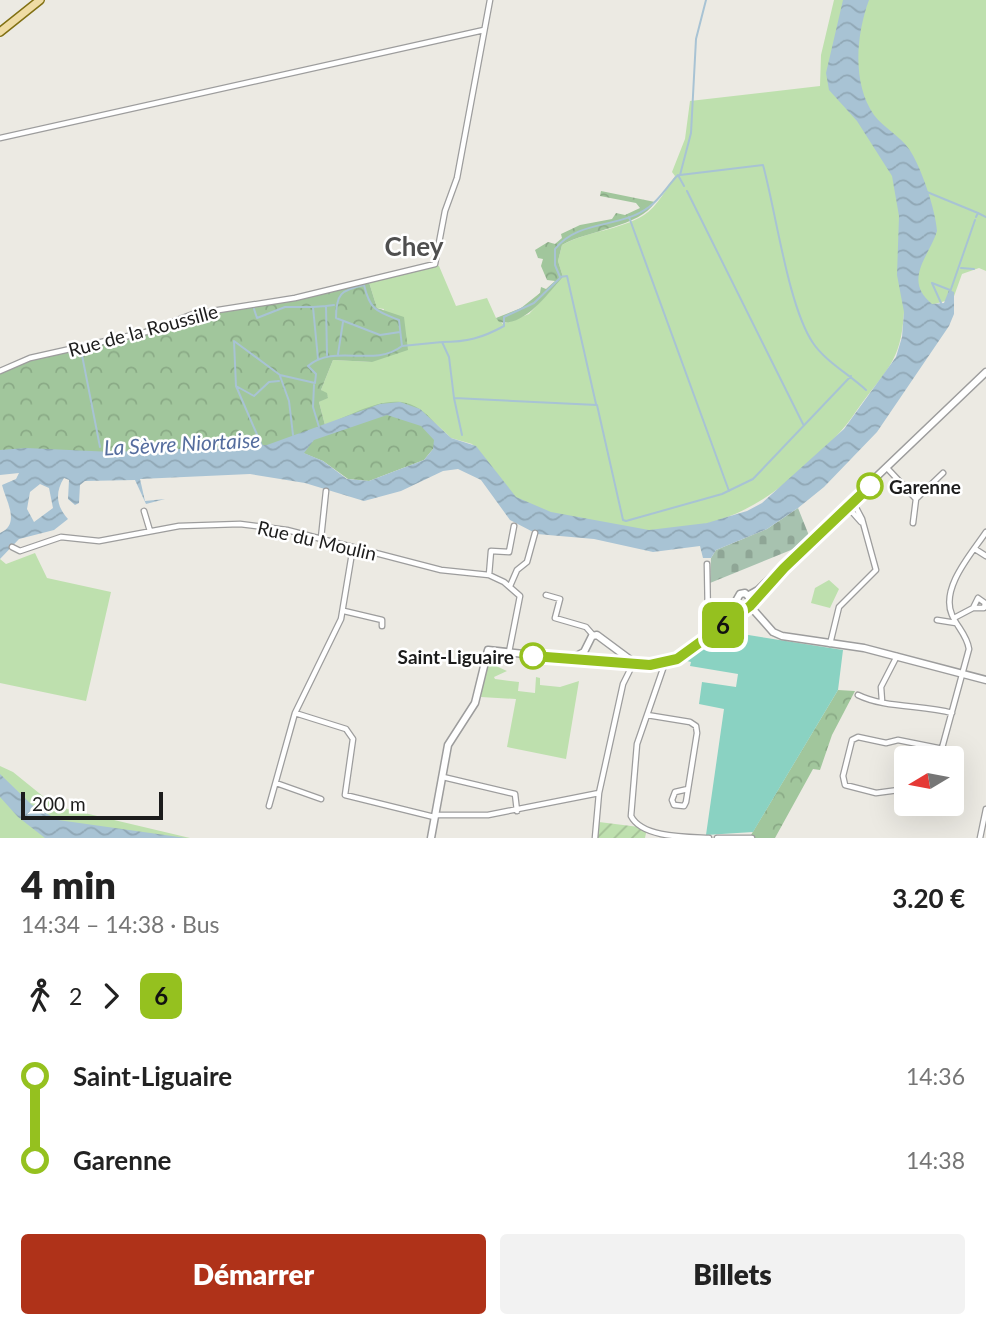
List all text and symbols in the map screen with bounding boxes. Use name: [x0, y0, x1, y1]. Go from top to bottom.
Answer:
district label: Chey: [384, 230, 444, 262]
street label: Rue de la Roussille: [66, 299, 220, 361]
water label: La Sèvre Niortaise: [103, 426, 261, 460]
marker: Garenne: [857, 473, 883, 499]
place label: Garenne: [889, 475, 961, 498]
street label: Rue du Moulin: [255, 515, 379, 565]
line badge: 6: [700, 602, 746, 648]
text: 6: [716, 610, 730, 639]
marker: Saint-Liguaire: [520, 643, 546, 669]
place label: Saint-Liguaire: [398, 645, 514, 668]
north arrow: [894, 746, 964, 816]
map controls: [894, 746, 964, 816]
scale bar: [21, 789, 163, 821]
text: 200 m: [32, 792, 86, 815]
text: 4 min: [21, 861, 116, 907]
text: 3.20 €: [892, 882, 965, 914]
text: 14:34 – 14:38 · Bus: [21, 910, 220, 938]
icon: walk: [21, 977, 59, 1015]
icon: forward: [92, 977, 130, 1015]
text: 6: [154, 981, 168, 1010]
text: 2: [69, 982, 82, 1010]
text: Saint-Liguaire: [73, 1060, 232, 1092]
text: 14:36: [906, 1062, 965, 1090]
text: Garenne: [73, 1144, 171, 1176]
text: 14:38: [906, 1146, 965, 1174]
button: Démarrer: [21, 1234, 486, 1314]
button: Billets: [500, 1234, 965, 1314]

